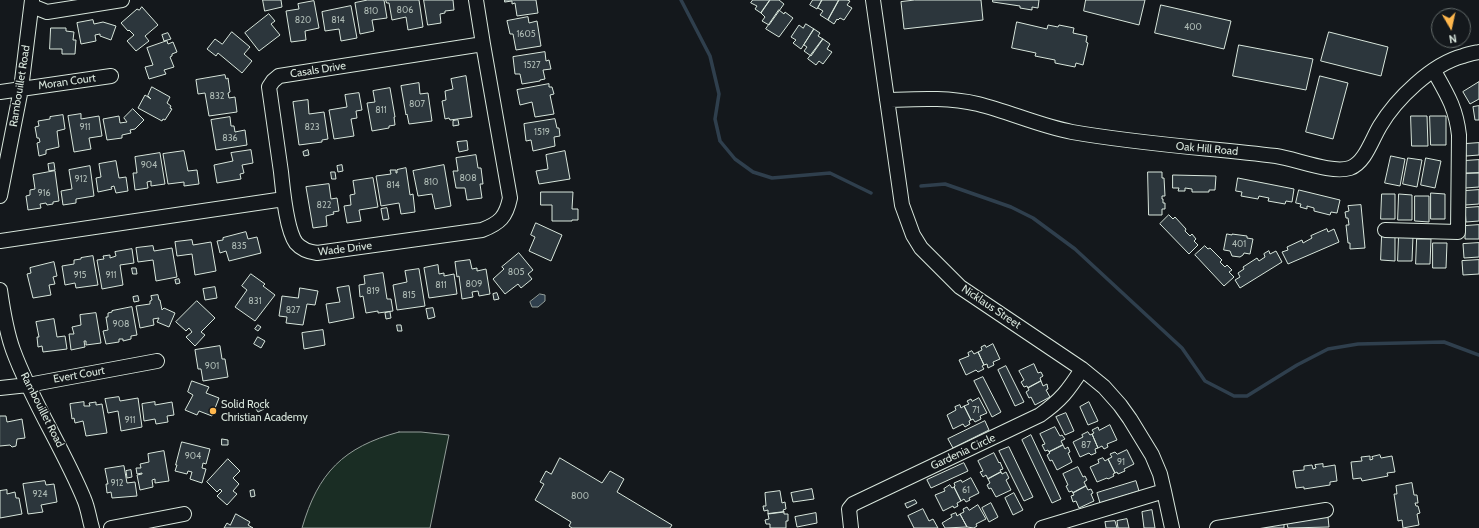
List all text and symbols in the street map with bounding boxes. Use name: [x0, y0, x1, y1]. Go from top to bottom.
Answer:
house number: 806: [397, 5, 413, 15]
house number: 810: [364, 6, 378, 16]
north arrow: [1431, 8, 1471, 48]
house number: 820: [295, 15, 311, 25]
house number: 814: [331, 15, 345, 25]
house number: 400: [1184, 22, 1202, 32]
house number: 1605: [516, 29, 536, 39]
text: N: [1448, 31, 1458, 46]
street label: Rambouillet Road: [7, 44, 33, 128]
street label: Casals Drive: [289, 59, 347, 81]
house number: 1527: [523, 60, 541, 70]
street label: Moran Court: [37, 71, 97, 93]
house number: 832: [209, 91, 225, 101]
house number: 807: [409, 99, 425, 109]
house number: 811: [375, 105, 387, 115]
house number: 911: [80, 122, 90, 132]
house number: 823: [304, 122, 320, 132]
house number: 1519: [534, 127, 550, 137]
house number: 836: [222, 133, 238, 143]
street label: Oak Hill Road: [1175, 140, 1239, 158]
house number: 904: [141, 160, 157, 170]
house number: 808: [459, 173, 477, 183]
house number: 912: [75, 174, 87, 184]
house number: 810: [424, 177, 438, 187]
house number: 814: [386, 180, 400, 190]
house number: 916: [37, 188, 51, 198]
house number: 822: [317, 200, 331, 210]
street label: Wade Drive: [317, 239, 373, 259]
house number: 401: [1232, 239, 1246, 249]
house number: 835: [231, 241, 247, 251]
house number: 805: [508, 267, 524, 277]
house number: 915: [74, 270, 86, 280]
house number: 911: [106, 270, 116, 280]
house number: 809: [466, 279, 482, 289]
house number: 811: [435, 280, 447, 290]
street label: Nicklaus Street: [959, 282, 1023, 332]
house number: 819: [366, 286, 380, 296]
house number: 815: [402, 290, 416, 300]
house number: 831: [248, 296, 262, 306]
house number: 827: [286, 305, 300, 315]
house number: 908: [113, 319, 129, 329]
house number: 901: [205, 361, 219, 371]
street label: Evert Court: [52, 364, 106, 386]
street label: Rambouillet Road: [17, 370, 67, 450]
place label: Solid Rock Christian Academy: [221, 398, 308, 424]
house number: 71: [972, 405, 980, 415]
marker: Solid Rock Christian Academy: [208, 406, 218, 416]
house number: 911: [125, 415, 135, 425]
street label: Gardenia Circle: [929, 431, 997, 473]
house number: 87: [1081, 440, 1091, 450]
house number: 904: [185, 451, 201, 461]
house number: 91: [1117, 457, 1125, 467]
house number: 912: [111, 478, 123, 488]
house number: 61: [962, 485, 970, 495]
house number: 924: [32, 489, 48, 499]
house number: 800: [571, 491, 589, 501]

